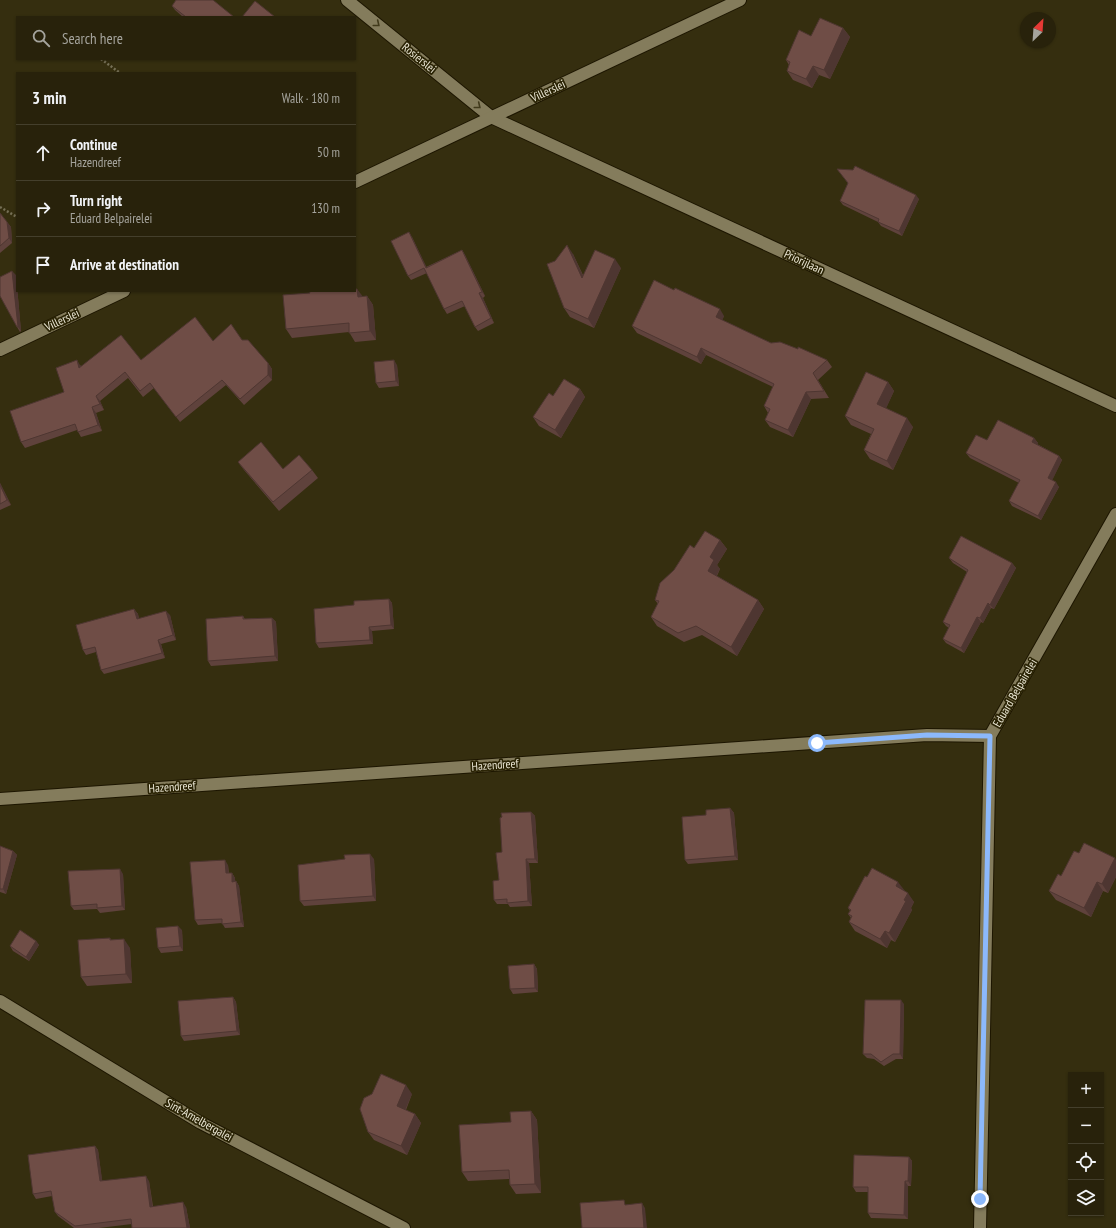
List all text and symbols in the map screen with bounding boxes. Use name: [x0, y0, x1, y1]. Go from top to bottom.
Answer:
north arrow: [1020, 12, 1056, 48]
search box: [16, 16, 356, 60]
one-way arrow: [372, 20, 379, 27]
icon: search: [30, 27, 52, 49]
text: Search here: [62, 29, 123, 48]
street label: Rosierslei: [399, 39, 439, 76]
street label: Villerslei: [527, 76, 567, 105]
text: 3 min: [32, 87, 66, 109]
text: Walk · 180 m: [282, 90, 340, 107]
one-way arrow: [473, 102, 481, 109]
text: Continue: [70, 135, 117, 154]
icon: ahead: [32, 142, 54, 164]
text: 50 m: [317, 144, 340, 161]
text: Hazendreef: [70, 154, 121, 171]
text: Turn right: [70, 191, 122, 210]
icon: right: [32, 198, 54, 220]
text: 130 m: [311, 200, 340, 217]
text: Eduard Belpairelei: [70, 210, 152, 227]
street label: Priorijlaan: [782, 246, 827, 277]
icon: arrive: [32, 254, 54, 276]
text: Arrive at destination: [70, 255, 179, 274]
street label: Villerslei: [41, 305, 81, 334]
street label: Eduard Belpairelei: [989, 656, 1040, 729]
route start: [808, 734, 826, 752]
street label: Hazendreef: [471, 755, 520, 774]
street label: Hazendreef: [148, 777, 197, 796]
map controls: [1068, 1072, 1104, 1216]
button: +: [1068, 1072, 1104, 1108]
street label: Sint-Amelbergalei: [163, 1095, 235, 1144]
button: −: [1068, 1108, 1104, 1144]
button: locate: [1068, 1144, 1104, 1180]
button: layers: [1068, 1180, 1104, 1216]
route end: [971, 1190, 989, 1208]

